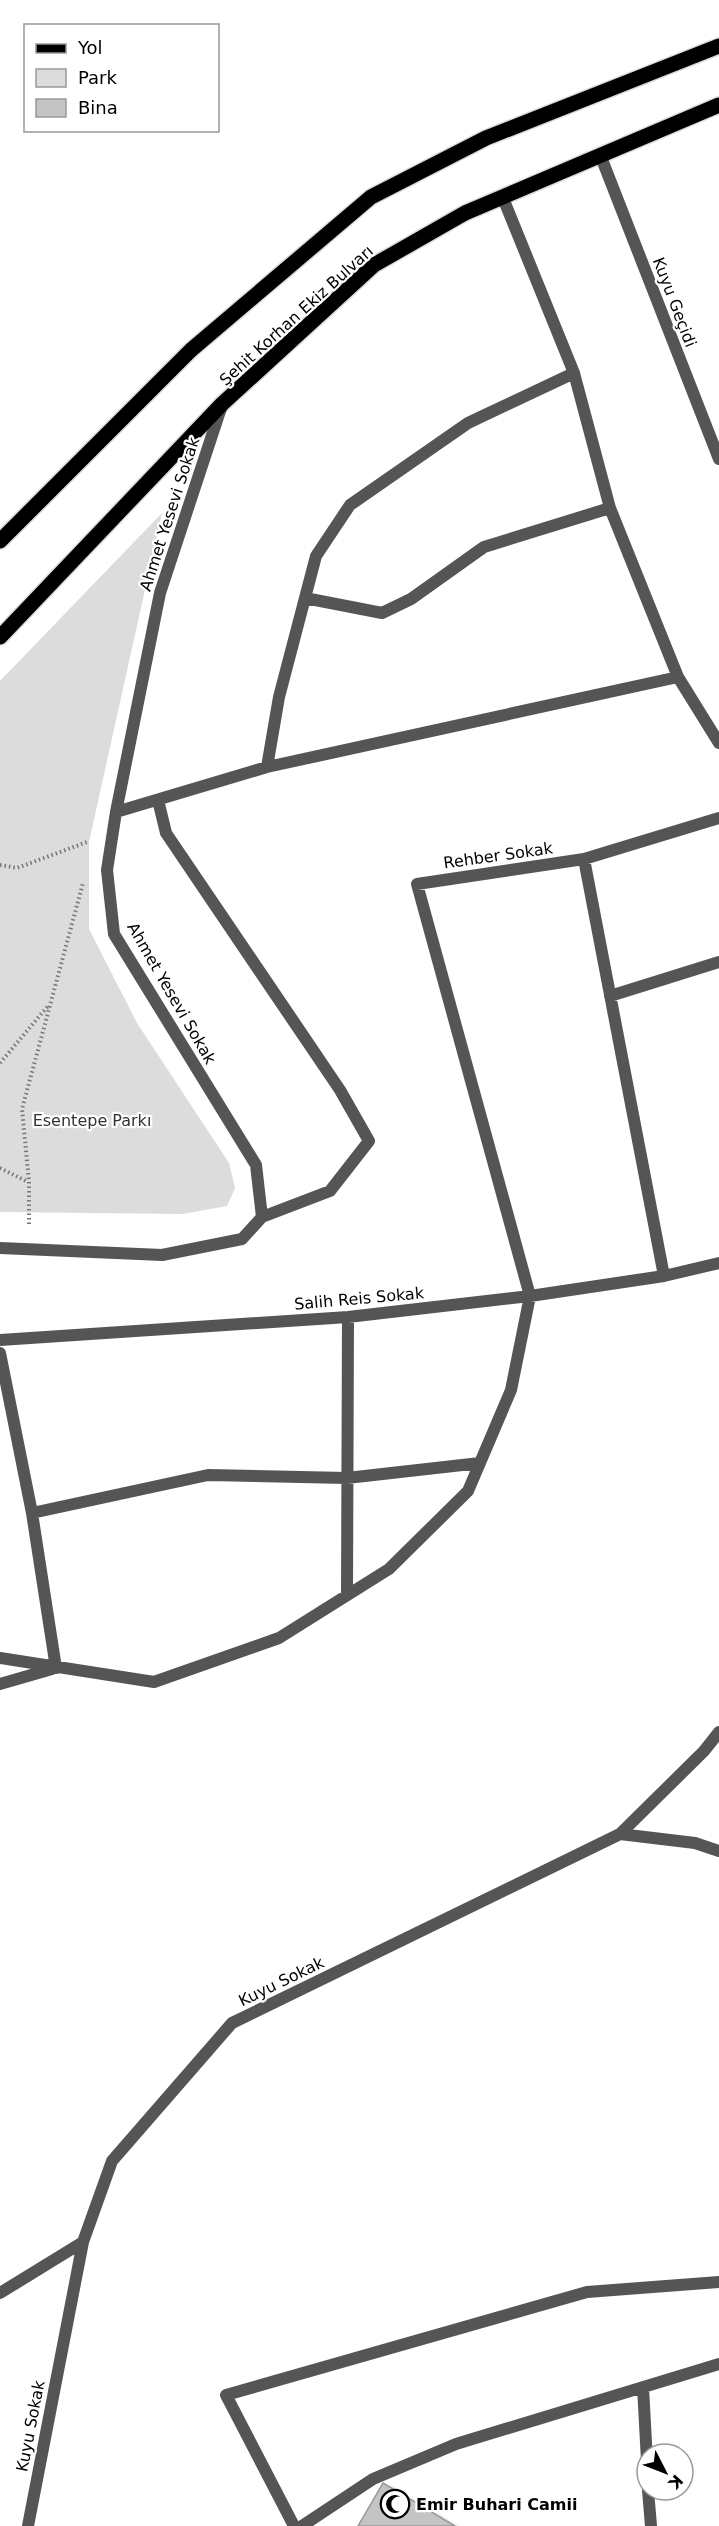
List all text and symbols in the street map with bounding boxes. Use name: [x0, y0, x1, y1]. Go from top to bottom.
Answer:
legend: [24, 24, 219, 132]
text: Yol: [77, 37, 103, 58]
text: Park: [78, 67, 117, 88]
text: Bina: [78, 97, 118, 118]
street label: Şehit Korhan Ekiz Bulvarı: [216, 241, 377, 389]
street label: Kuyu Geçidi: [649, 255, 700, 350]
street label: Ahmet Yesevi Sokak: [136, 434, 204, 593]
street label: Rehber Sokak: [442, 838, 555, 873]
street label: Ahmet Yesevi Sokak: [123, 919, 220, 1068]
park label: Esentepe Parkı: [33, 1111, 151, 1130]
street label: Salih Reis Sokak: [293, 1283, 425, 1314]
street label: Kuyu Sokak: [235, 1952, 328, 2010]
street label: Kuyu Sokak: [12, 2378, 49, 2473]
north arrow: [635, 2442, 695, 2502]
text: K: [664, 2471, 687, 2493]
mosque icon: Emir Buhari Camii: [379, 2488, 411, 2520]
place label: Emir Buhari Camii: [416, 2495, 577, 2514]

